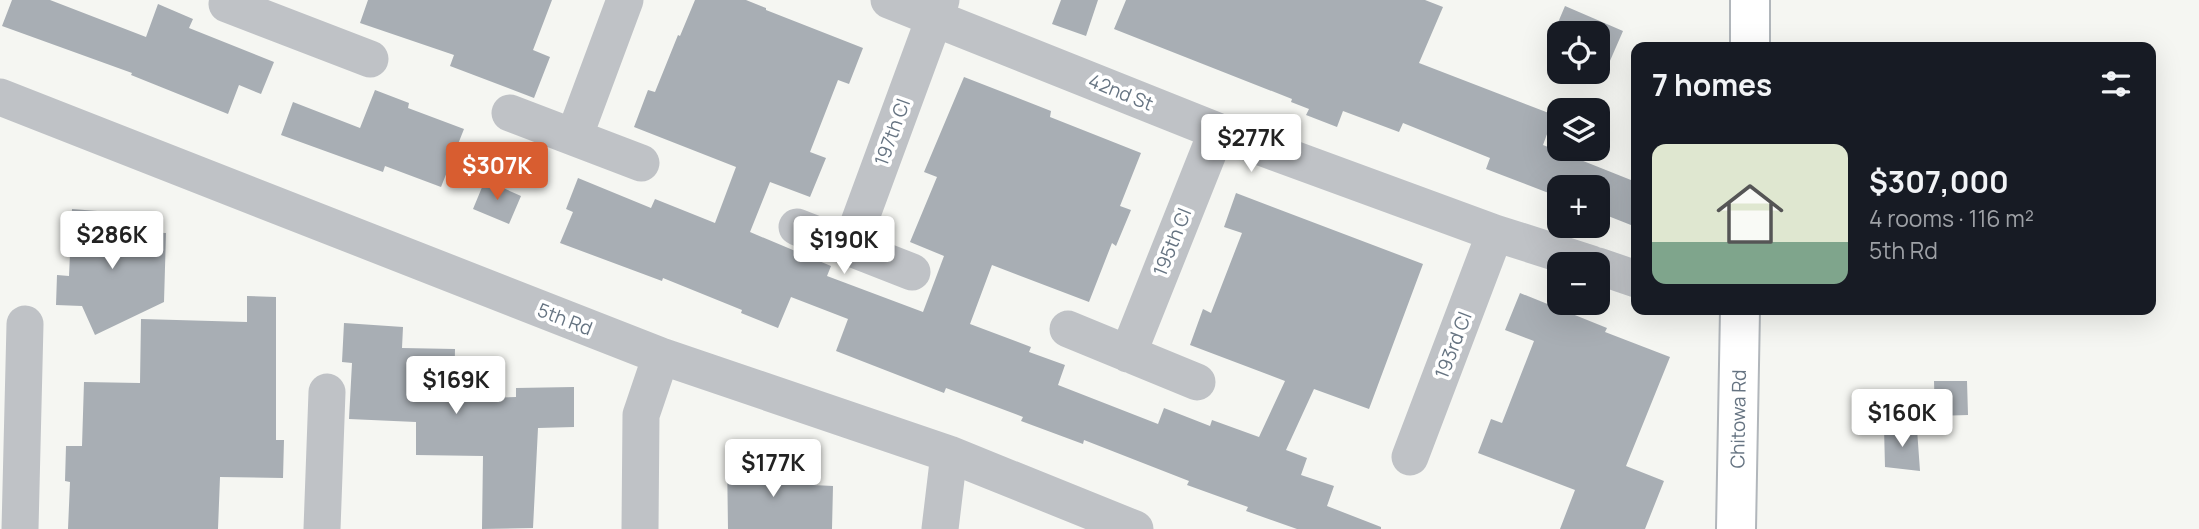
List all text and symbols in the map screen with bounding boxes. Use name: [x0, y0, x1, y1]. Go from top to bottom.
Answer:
map controls: [1547, 21, 1610, 315]
button: locate: [1547, 21, 1610, 84]
text: 7 homes: [1652, 64, 1772, 105]
icon: filters: [2097, 65, 2135, 103]
street label: 42nd St: [1085, 67, 1157, 117]
street label: 197th Cl: [868, 95, 916, 169]
button: layers: [1547, 98, 1610, 161]
pin: $277K: [1202, 114, 1300, 174]
text: $277K: [1217, 121, 1285, 153]
pin: $307K: [448, 142, 546, 202]
text: $307K: [462, 149, 532, 181]
text: $307,000: [1869, 161, 2009, 202]
icon: home: [1708, 172, 1792, 256]
button: +: [1547, 175, 1610, 238]
text: 4 rooms · 116 m²: [1869, 202, 2034, 234]
street label: 195th Cl: [1147, 204, 1197, 280]
pin: $286K: [63, 212, 161, 271]
pin: $190K: [795, 216, 893, 276]
text: $286K: [76, 218, 148, 250]
text: $190K: [810, 223, 878, 255]
text: 5th Rd: [1869, 234, 1938, 266]
button: −: [1547, 252, 1610, 315]
street label: 5th Rd: [534, 297, 596, 341]
street label: 193rd Cl: [1428, 308, 1478, 382]
pin: $169K: [407, 356, 505, 416]
text: $169K: [422, 363, 490, 395]
street label: Chitowa Rd: [1724, 369, 1752, 469]
pin: $160K: [1853, 390, 1951, 449]
text: $160K: [1868, 396, 1936, 428]
pin: $177K: [724, 440, 822, 499]
text: $177K: [741, 446, 805, 478]

